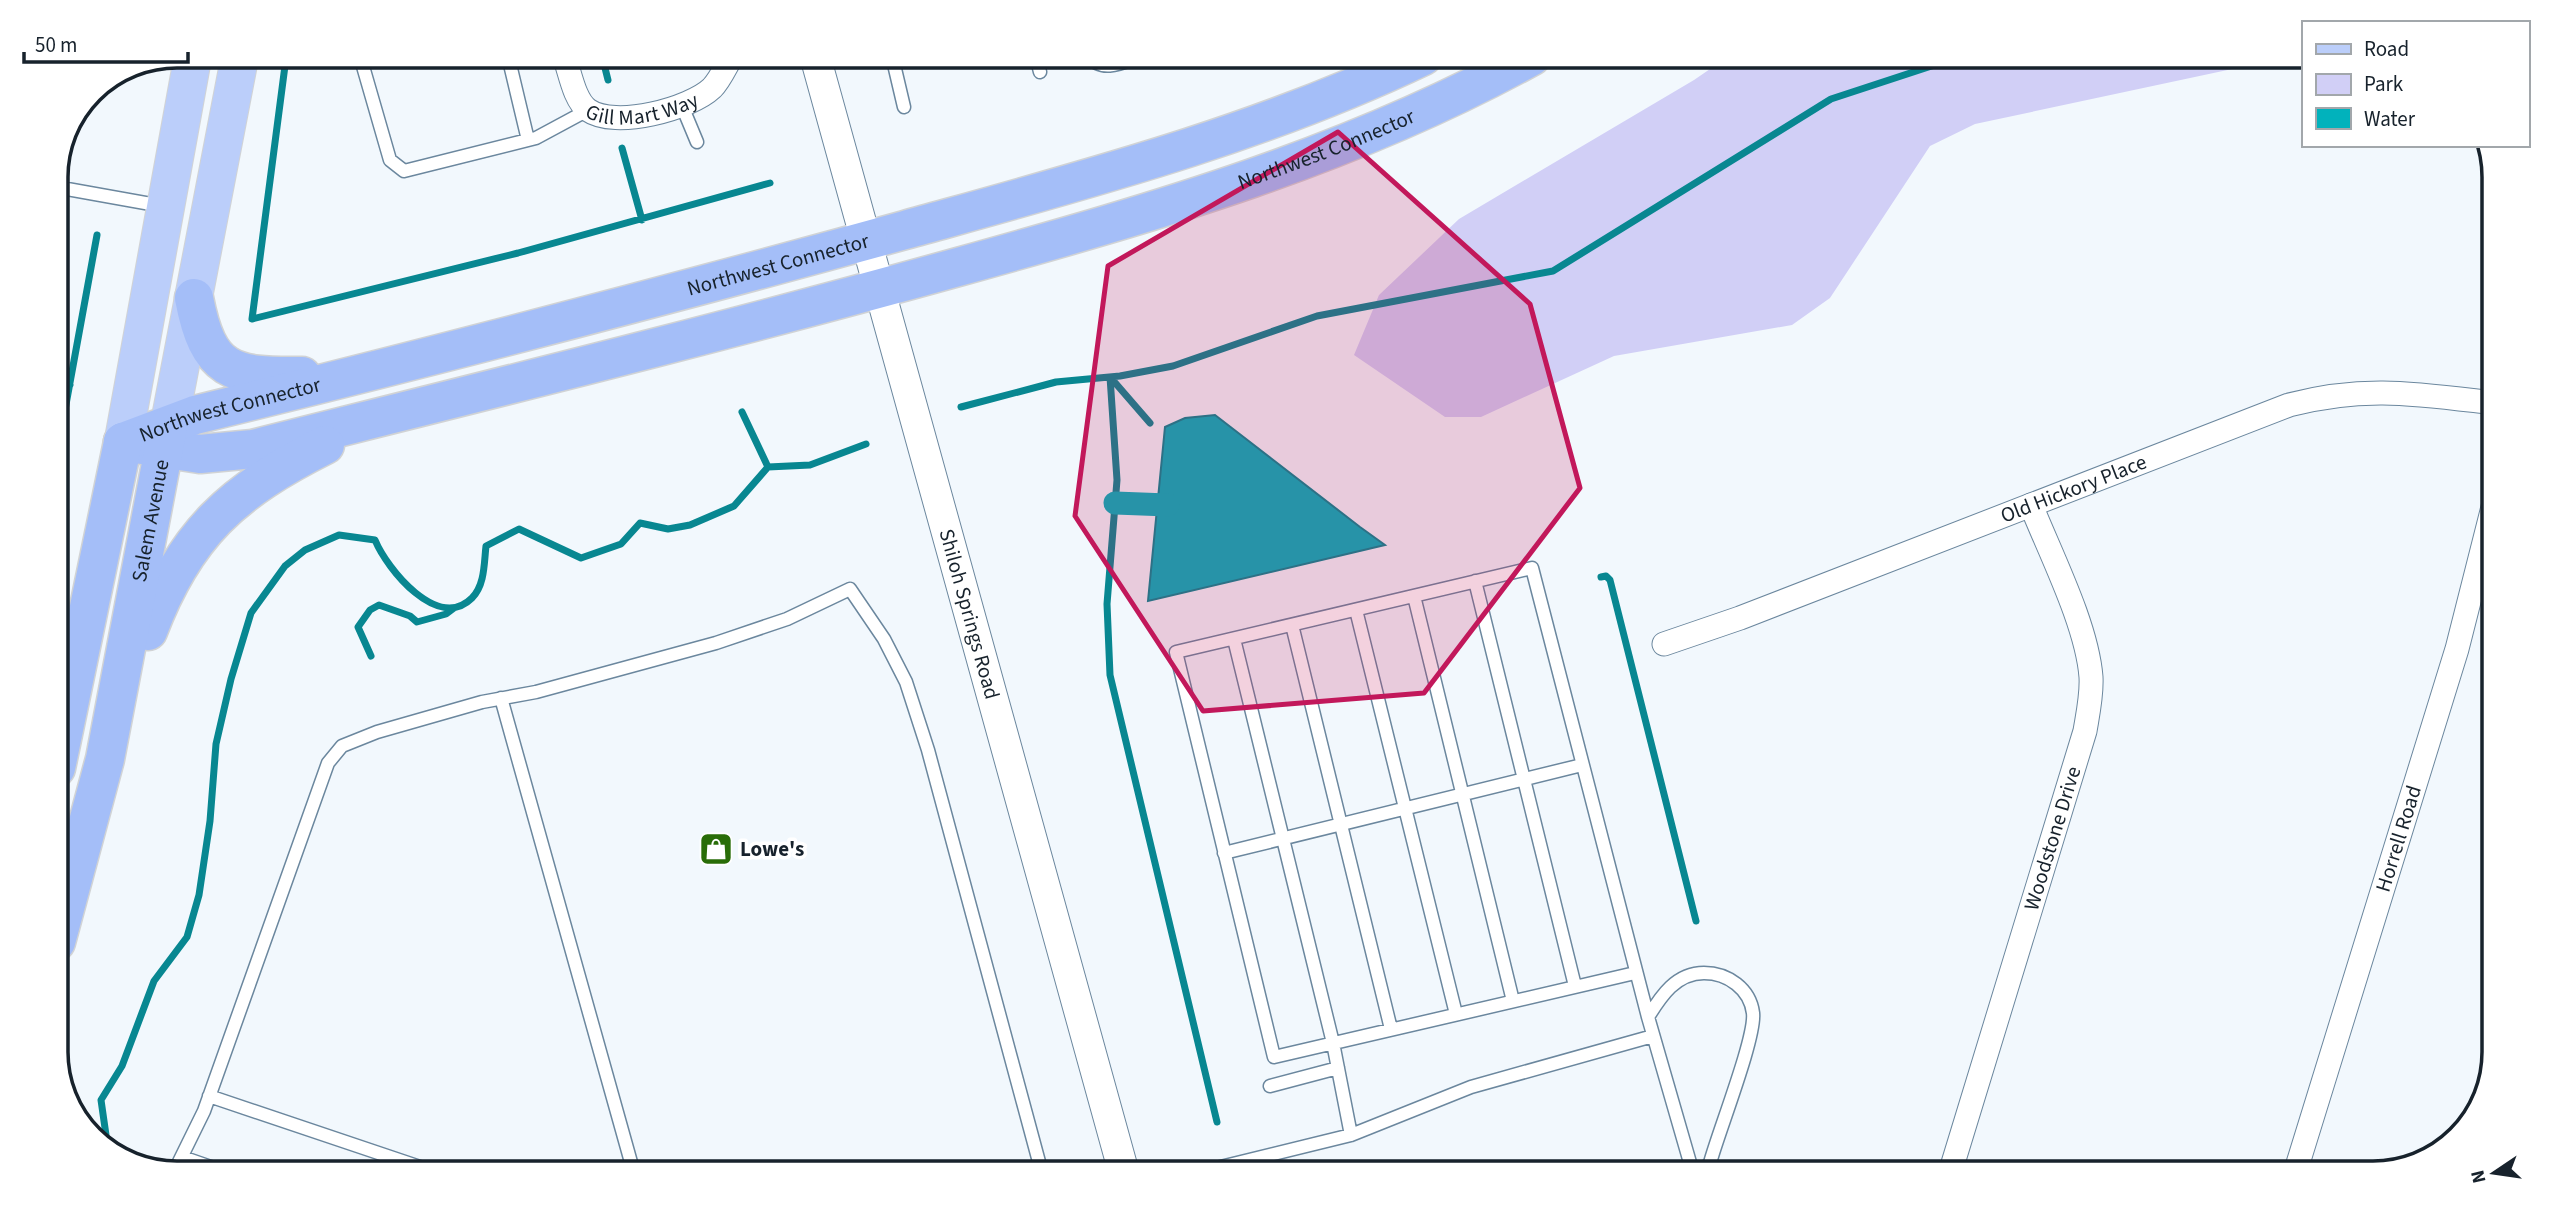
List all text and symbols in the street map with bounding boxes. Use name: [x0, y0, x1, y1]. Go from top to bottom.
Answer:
scale bar: [24, 21, 189, 65]
legend: [2302, 21, 2529, 147]
text: 50 m: [35, 30, 77, 60]
text: Road: [2364, 34, 2409, 64]
text: Park: [2364, 69, 2404, 99]
street label: Gill Mart Way: [580, 85, 704, 133]
street label: Northwest Connector: [1234, 101, 1420, 197]
text: Water: [2364, 104, 2416, 134]
street label: Northwest Connector: [684, 225, 873, 303]
street label: Northwest Connector: [135, 369, 324, 450]
street label: Old Hickory Place: [1996, 447, 2151, 531]
street label: Salem Avenue: [124, 457, 177, 584]
street label: Shiloh Springs Road: [931, 525, 1007, 703]
street label: Woodstone Drive: [2016, 763, 2088, 914]
street label: Horrell Road: [2368, 782, 2429, 896]
shop icon: Lowe's: [697, 830, 735, 868]
place label: Lowe's: [740, 834, 804, 864]
north arrow: [2459, 1138, 2529, 1208]
text: N: [2464, 1167, 2493, 1186]

